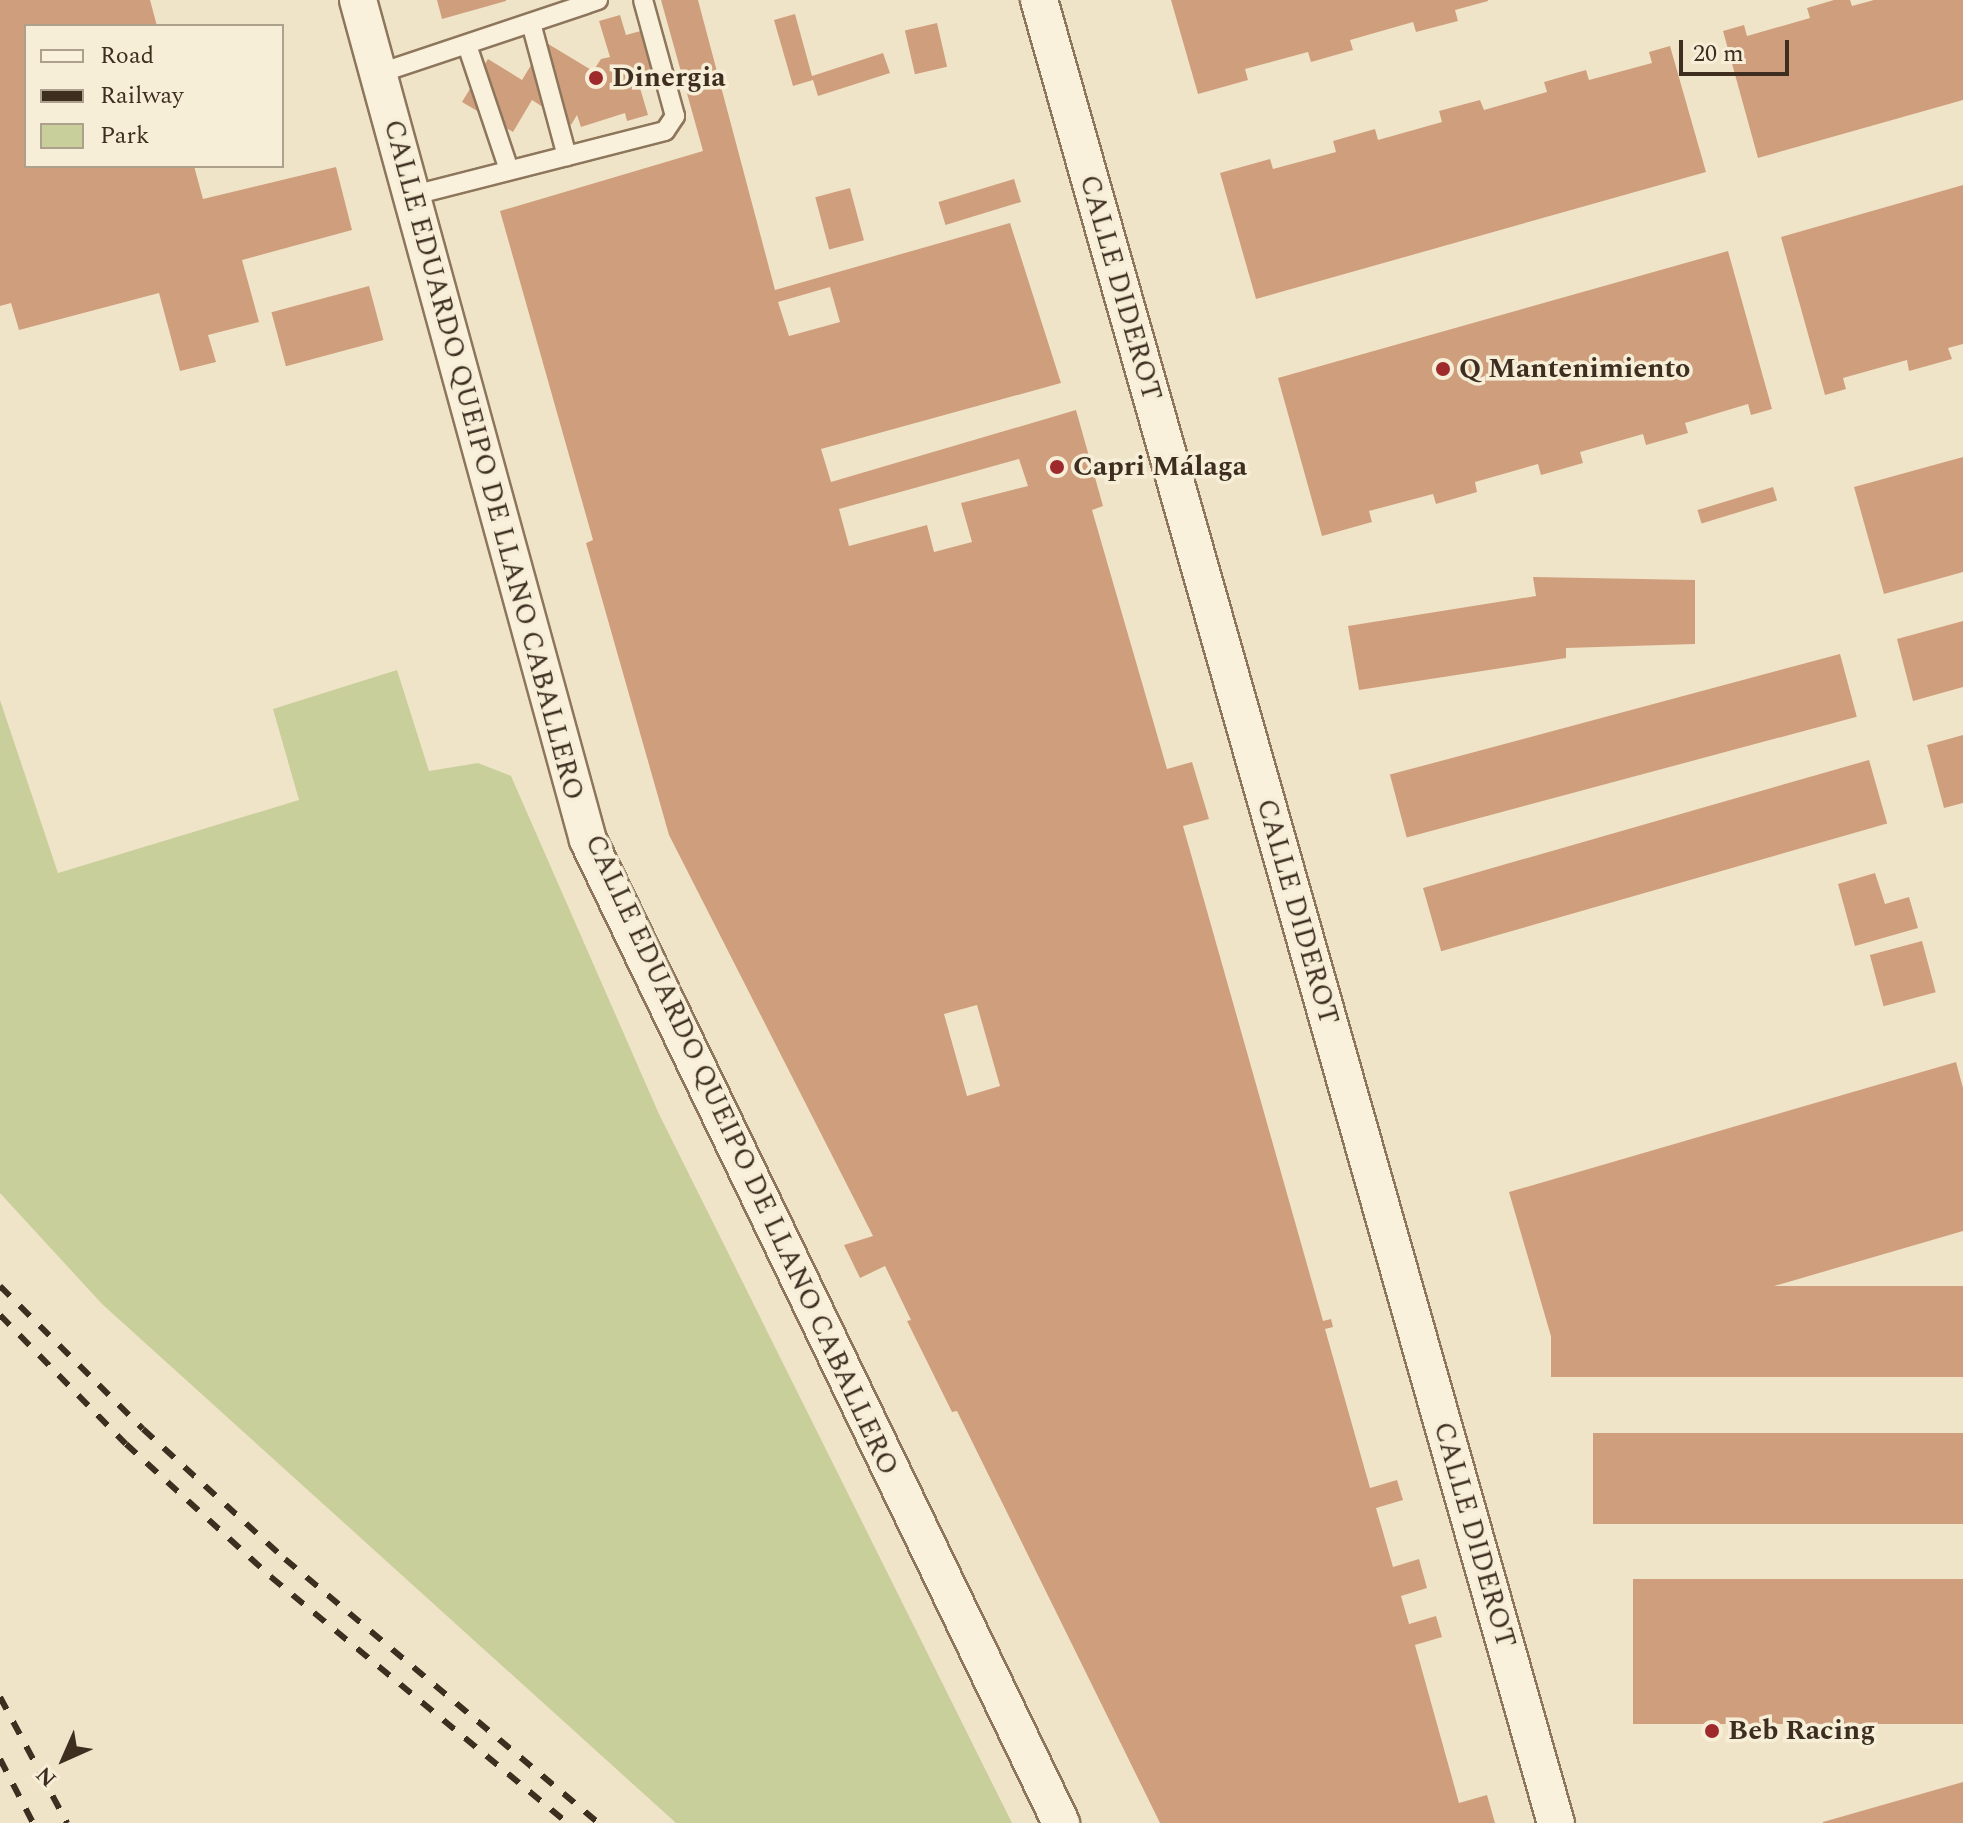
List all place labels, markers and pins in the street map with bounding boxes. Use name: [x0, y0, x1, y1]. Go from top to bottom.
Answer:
place label: Dinergia: [612, 61, 726, 95]
marker: Dinergia: [587, 69, 605, 87]
place label: Q Mantenimiento: [1459, 352, 1690, 386]
marker: Q Mantenimiento: [1434, 360, 1452, 378]
place label: Capri Málaga: [1073, 450, 1247, 484]
marker: Capri Málaga: [1048, 458, 1066, 476]
place label: Beb Racing: [1728, 1714, 1875, 1748]
marker: Beb Racing: [1703, 1722, 1721, 1740]

